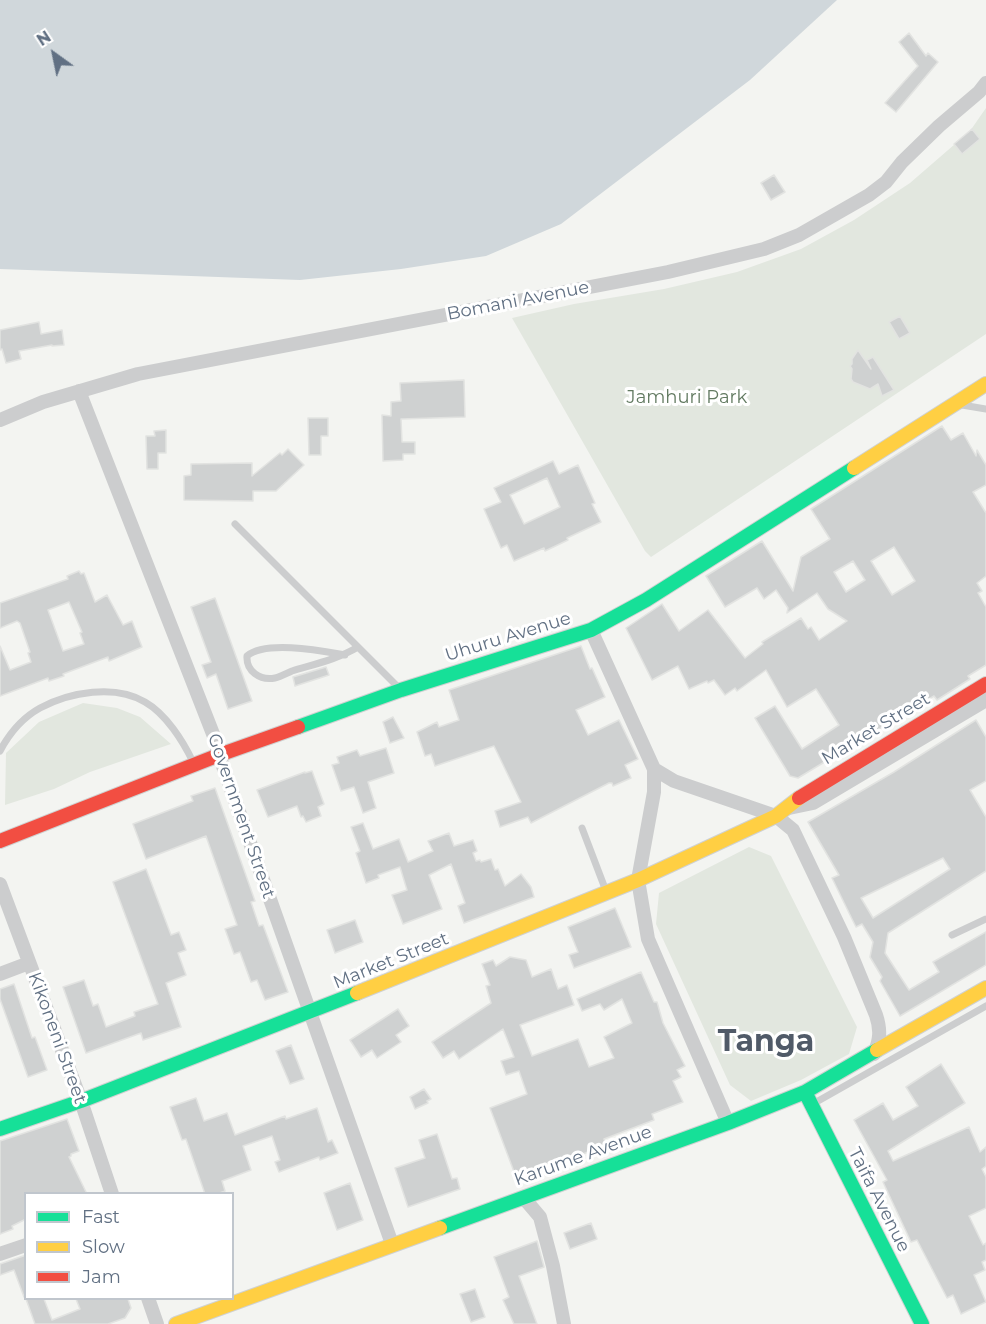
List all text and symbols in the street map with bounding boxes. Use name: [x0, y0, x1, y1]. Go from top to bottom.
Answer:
north arrow: [24, 24, 84, 84]
text: N: [33, 27, 55, 50]
street label: Bomani Avenue: [445, 277, 591, 325]
park label: Jamhuri Park: [627, 387, 747, 409]
street label: Uhuru Avenue: [442, 608, 574, 666]
street label: Market Street: [818, 688, 934, 770]
street label: Government Street: [203, 731, 279, 901]
street label: Market Street: [330, 928, 452, 994]
street label: Kikoneni Street: [23, 969, 91, 1107]
district label: Tanga: [718, 1024, 814, 1060]
street label: Karume Avenue: [511, 1121, 655, 1191]
street label: Taifa Avenue: [843, 1144, 915, 1256]
legend: [24, 1192, 234, 1300]
text: Fast: [82, 1206, 120, 1228]
text: Slow: [82, 1236, 125, 1258]
text: Jam: [82, 1266, 121, 1288]

